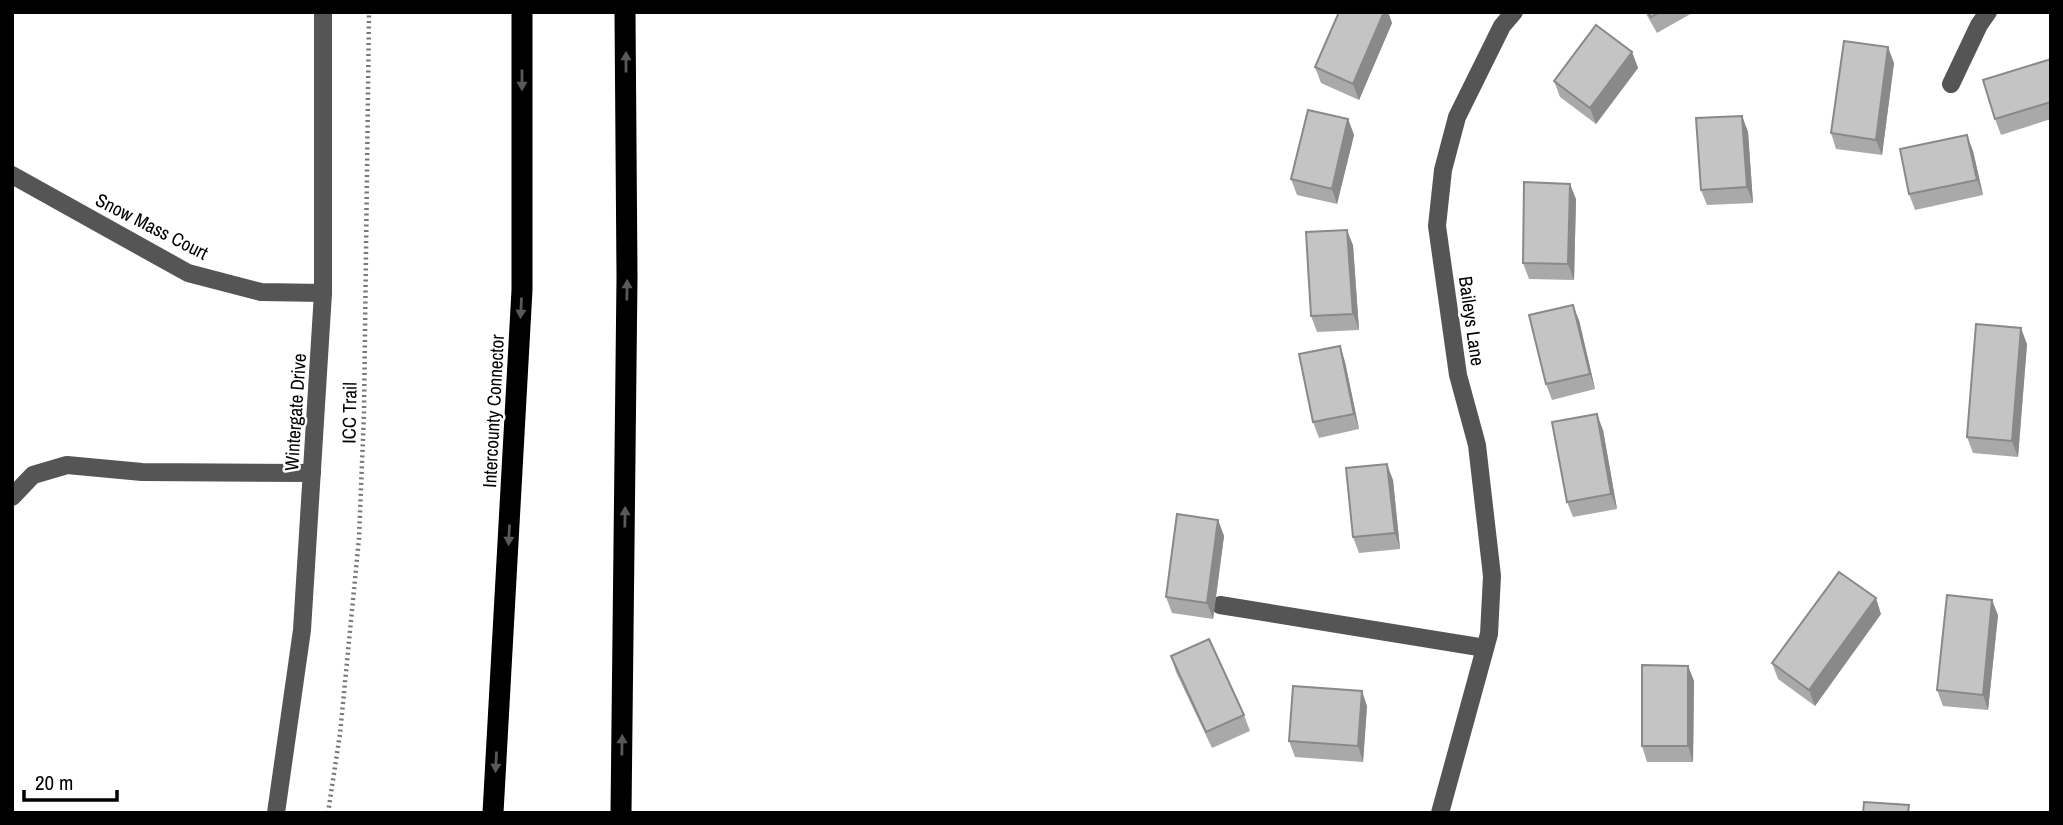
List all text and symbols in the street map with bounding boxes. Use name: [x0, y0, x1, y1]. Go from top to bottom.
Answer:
one-way arrow: [620, 51, 632, 73]
one-way arrow: [516, 70, 528, 92]
street label: Snow Mass Court: [91, 187, 213, 266]
street label: Baileys Lane: [1453, 275, 1491, 367]
one-way arrow: [621, 278, 633, 300]
one-way arrow: [516, 297, 527, 319]
street label: Intercounty Connector: [476, 333, 510, 488]
street label: Wintergate Drive: [278, 352, 312, 472]
street label: ICC Trail: [335, 382, 363, 444]
one-way arrow: [619, 506, 630, 528]
one-way arrow: [503, 524, 514, 546]
one-way arrow: [616, 733, 628, 755]
one-way arrow: [490, 751, 501, 773]
scale bar: [24, 758, 117, 802]
text: 20 m: [35, 768, 73, 797]

